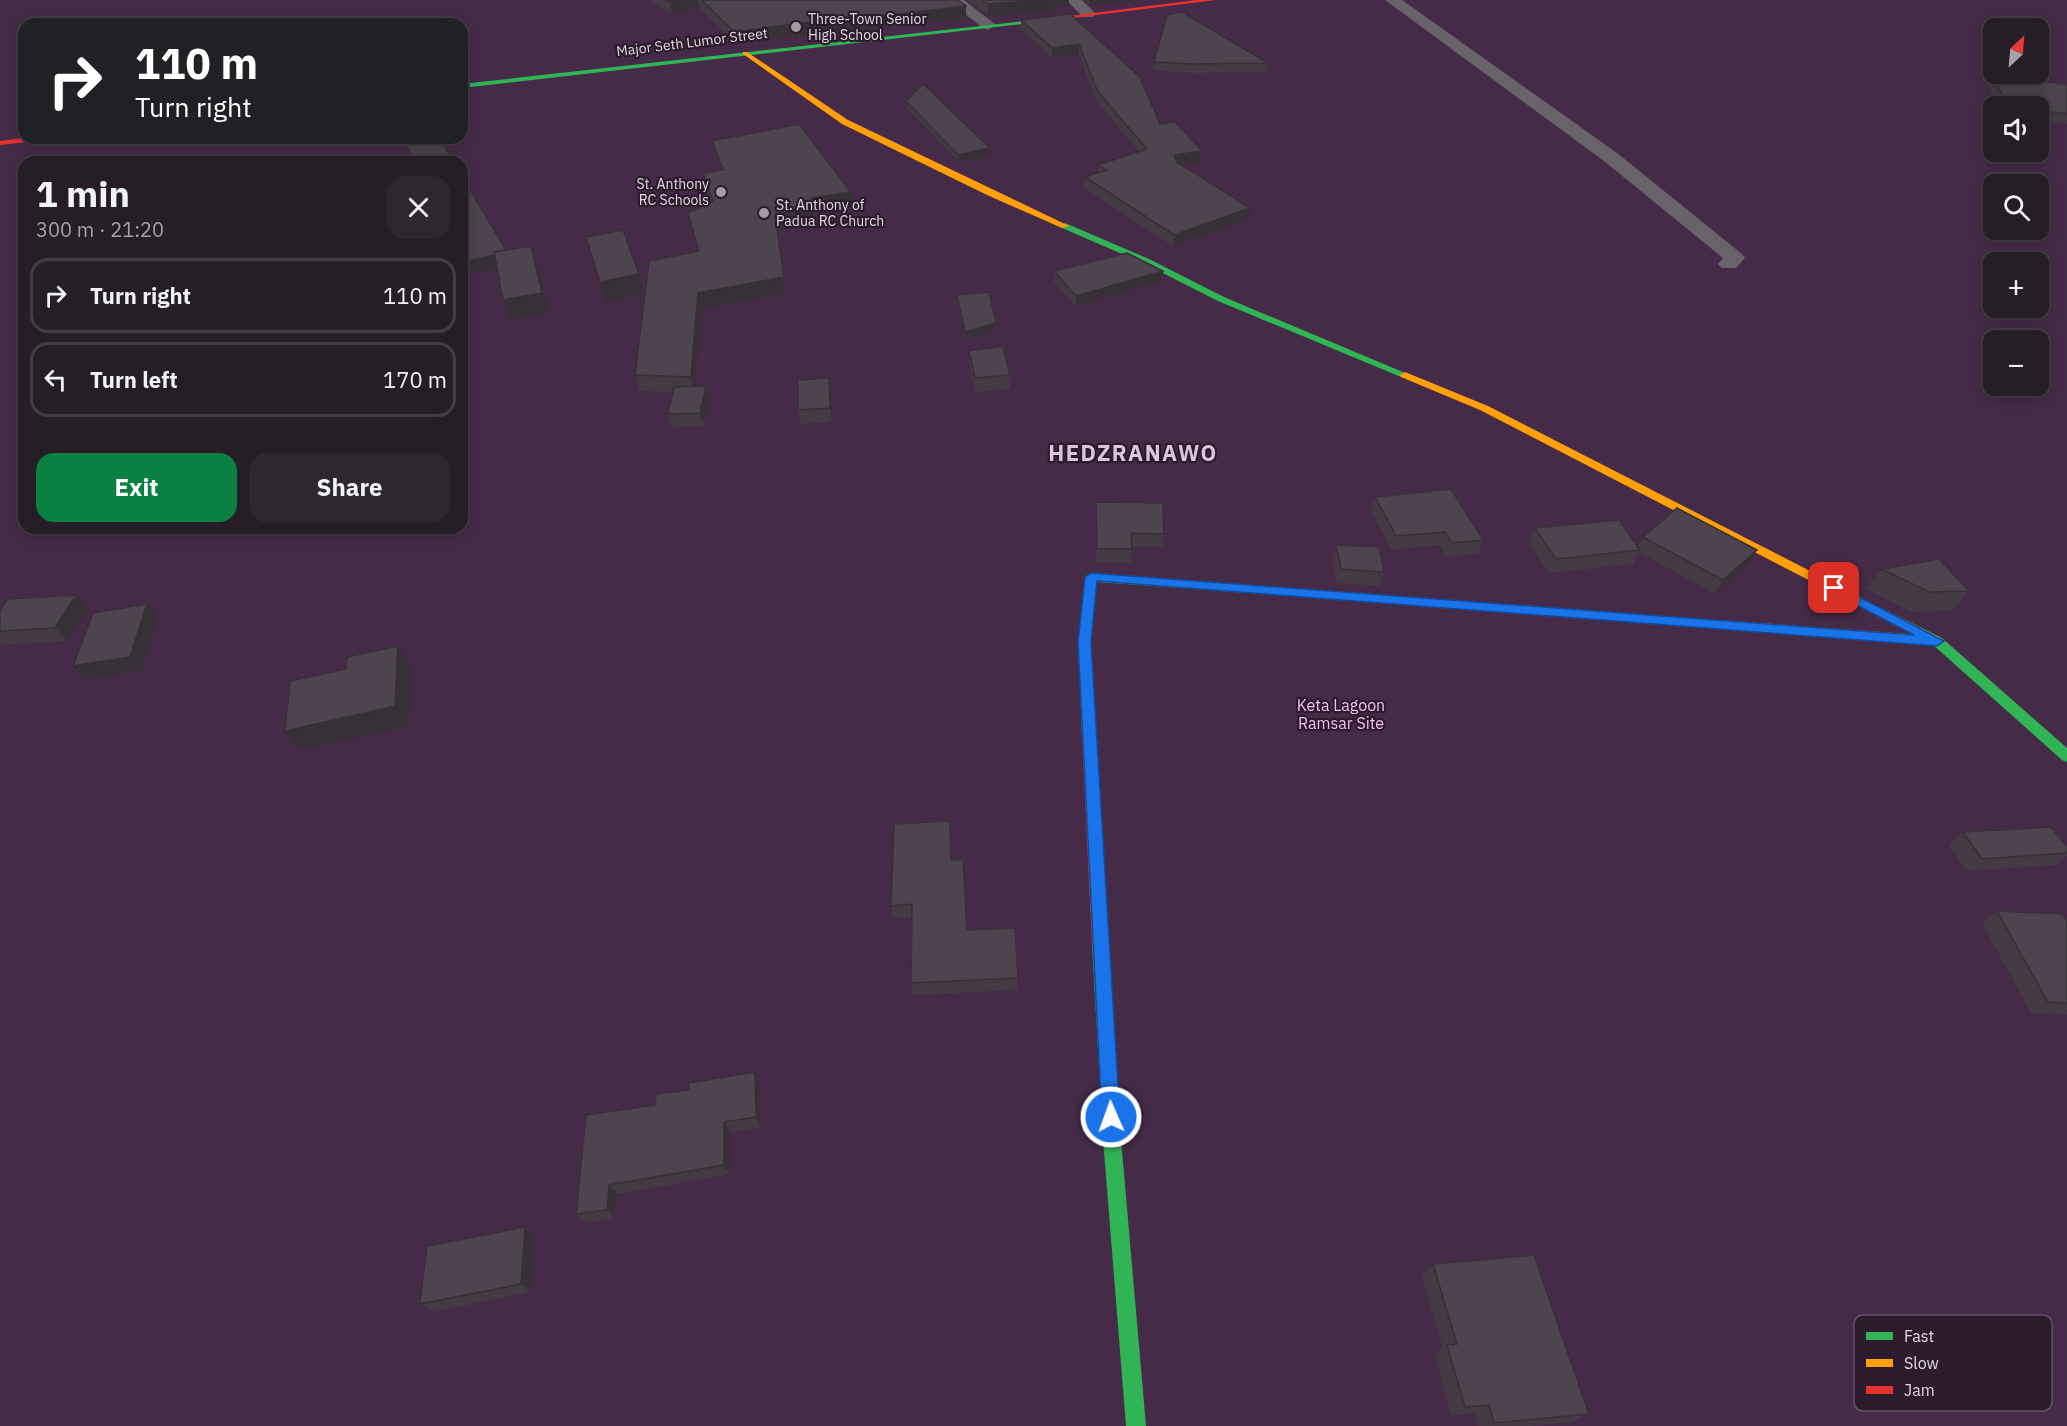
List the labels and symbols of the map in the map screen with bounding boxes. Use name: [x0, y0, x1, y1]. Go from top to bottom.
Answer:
place label: Three-Town Senior High School: [808, 10, 927, 44]
north arrow: [1983, 18, 2049, 84]
marker: Three-Town Senior High School: [789, 20, 803, 34]
street label: Major Seth Lumor Street: [615, 24, 769, 60]
place label: St. Anthony RC Schools: [636, 175, 709, 209]
marker: St. Anthony RC Schools: [714, 185, 728, 199]
place label: St. Anthony of Padua RC Church: [776, 196, 884, 230]
marker: St. Anthony of Padua RC Church: [757, 206, 771, 220]
district label: HEDZRANAWO: [1048, 438, 1218, 467]
pin: [1808, 562, 1859, 613]
park label: Keta Lagoon Ramsar Site: [1297, 695, 1385, 733]
position arrow: [1079, 1085, 1143, 1149]
legend: [1854, 1315, 2052, 1411]
text: Fast: [1904, 1326, 1934, 1346]
text: Slow: [1904, 1353, 1939, 1373]
text: Jam: [1904, 1380, 1935, 1400]

